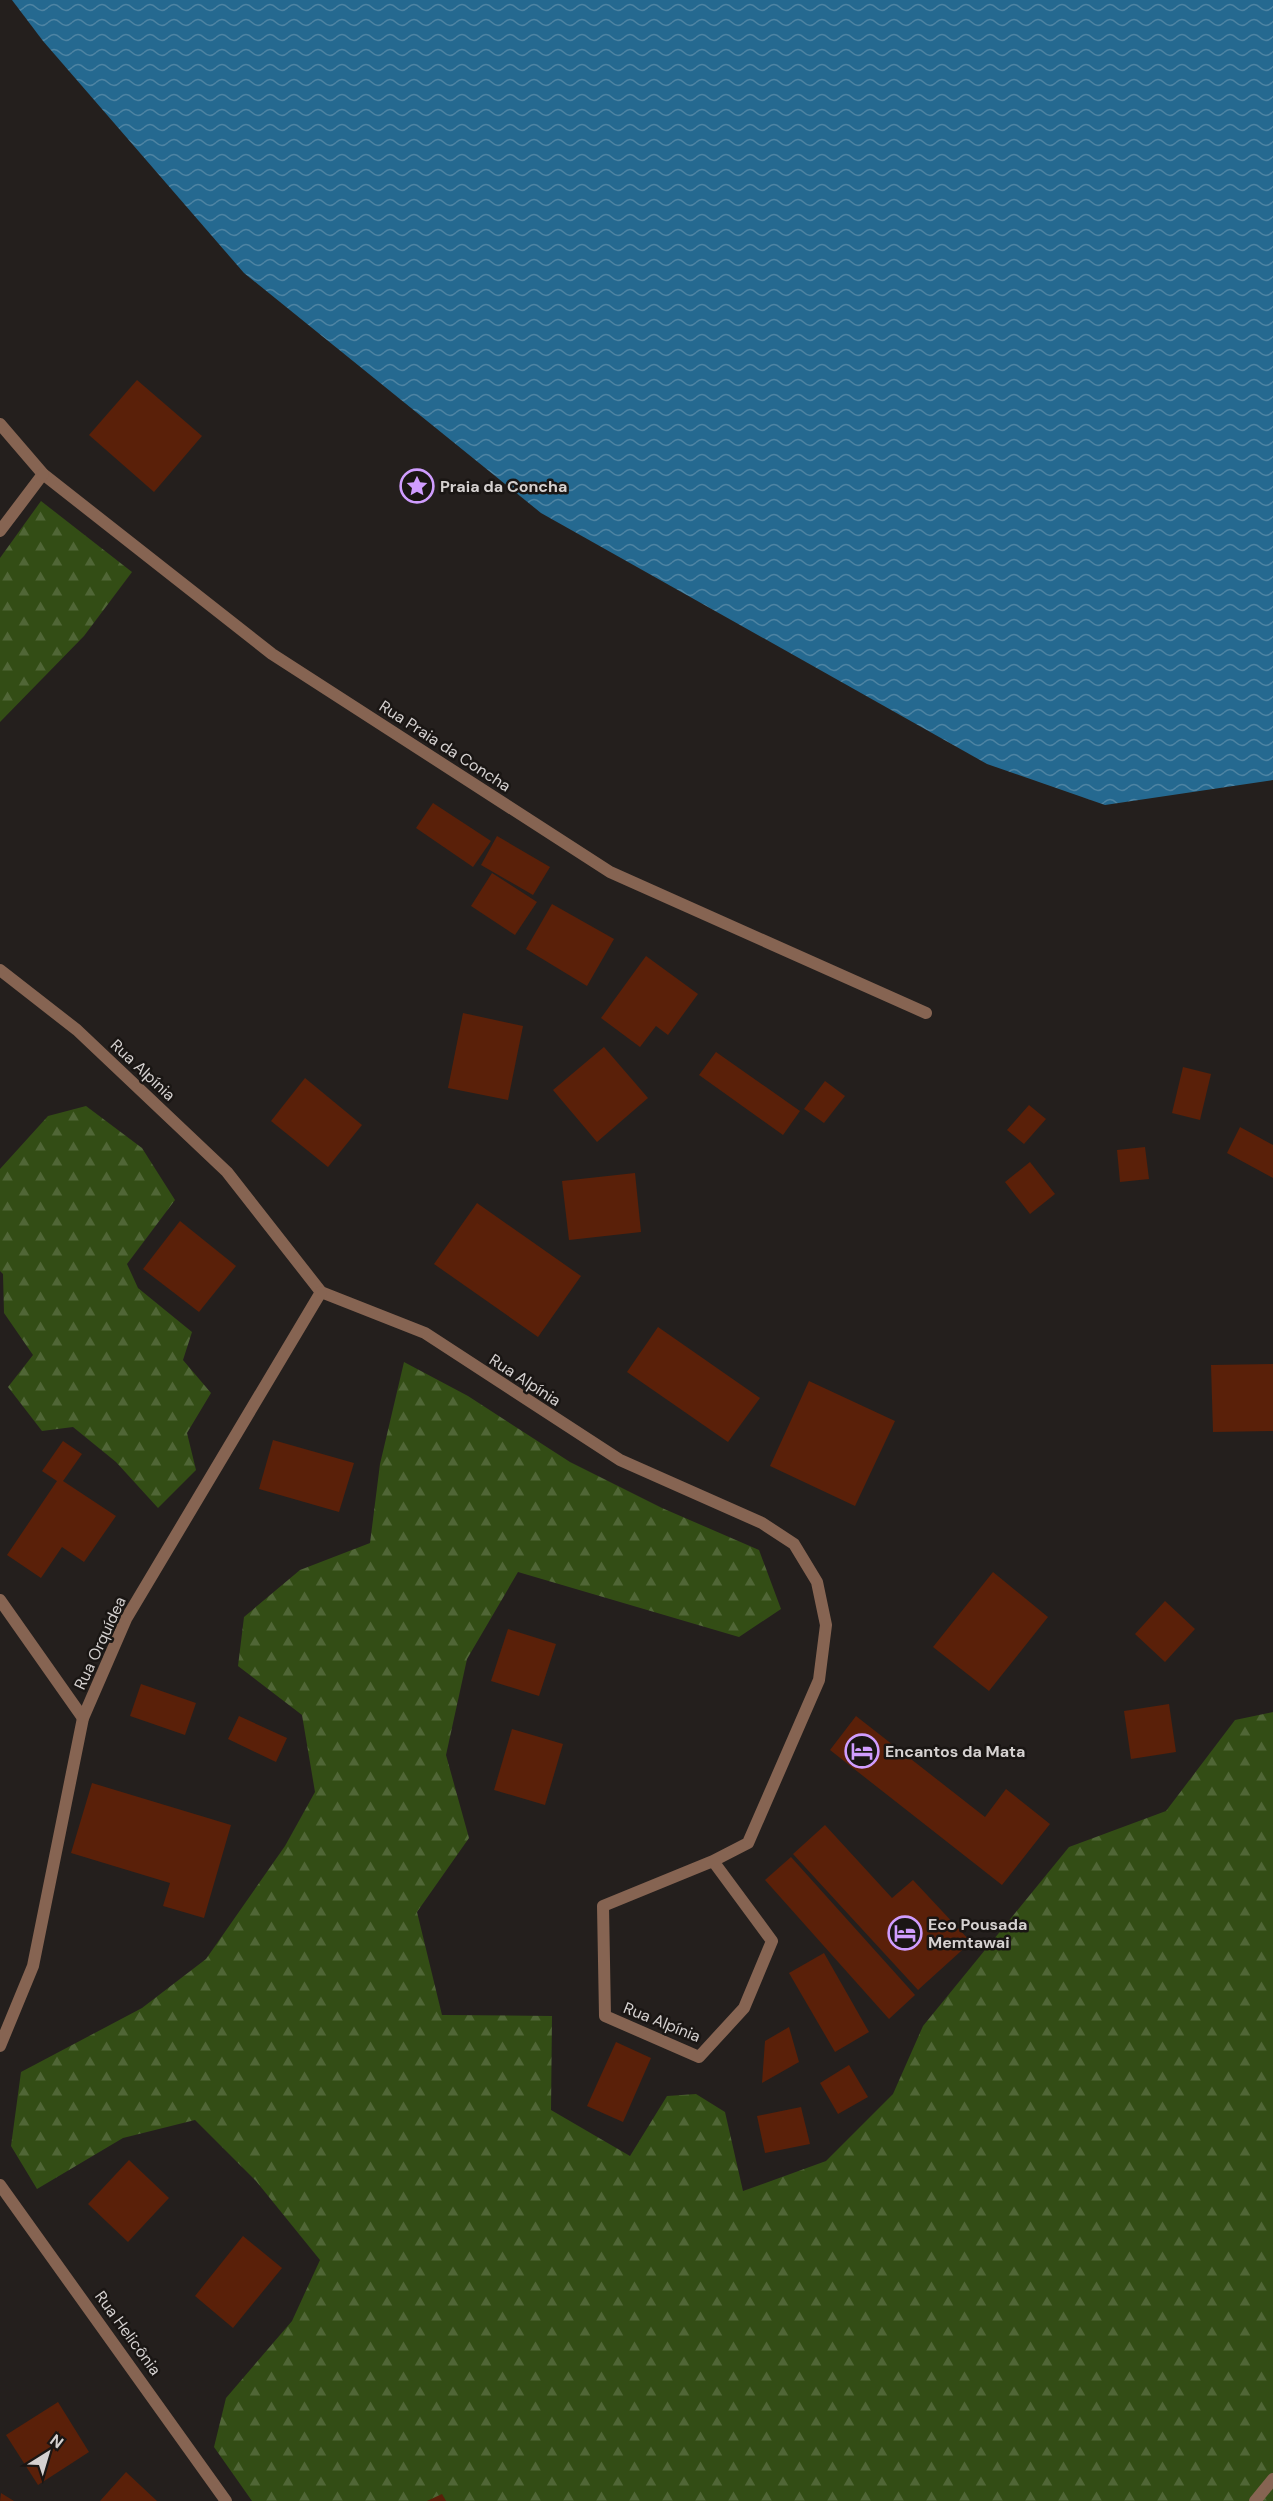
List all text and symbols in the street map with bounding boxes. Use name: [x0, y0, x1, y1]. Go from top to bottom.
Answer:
place icon: Praia da Concha: [399, 468, 435, 504]
place label: Praia da Concha: [440, 476, 567, 497]
street label: Rua Praia da Concha: [375, 696, 515, 796]
street label: Rua Alpínia: [106, 1035, 180, 1105]
street label: Rua Alpínia: [485, 1349, 565, 1411]
street label: Rua Orquídea: [69, 1593, 131, 1693]
hotel icon: Encantos da Mata: [844, 1733, 880, 1769]
place label: Encantos da Mata: [885, 1741, 1025, 1762]
place label: Eco Pousada Memtawai: [928, 1914, 1027, 1953]
hotel icon: Eco Pousada Memtawai: [887, 1915, 923, 1951]
street label: Rua Alpínia: [620, 1997, 704, 2047]
street label: Rua Helicônia: [90, 2287, 166, 2379]
north arrow: [18, 2423, 78, 2483]
text: N: [46, 2430, 68, 2453]

